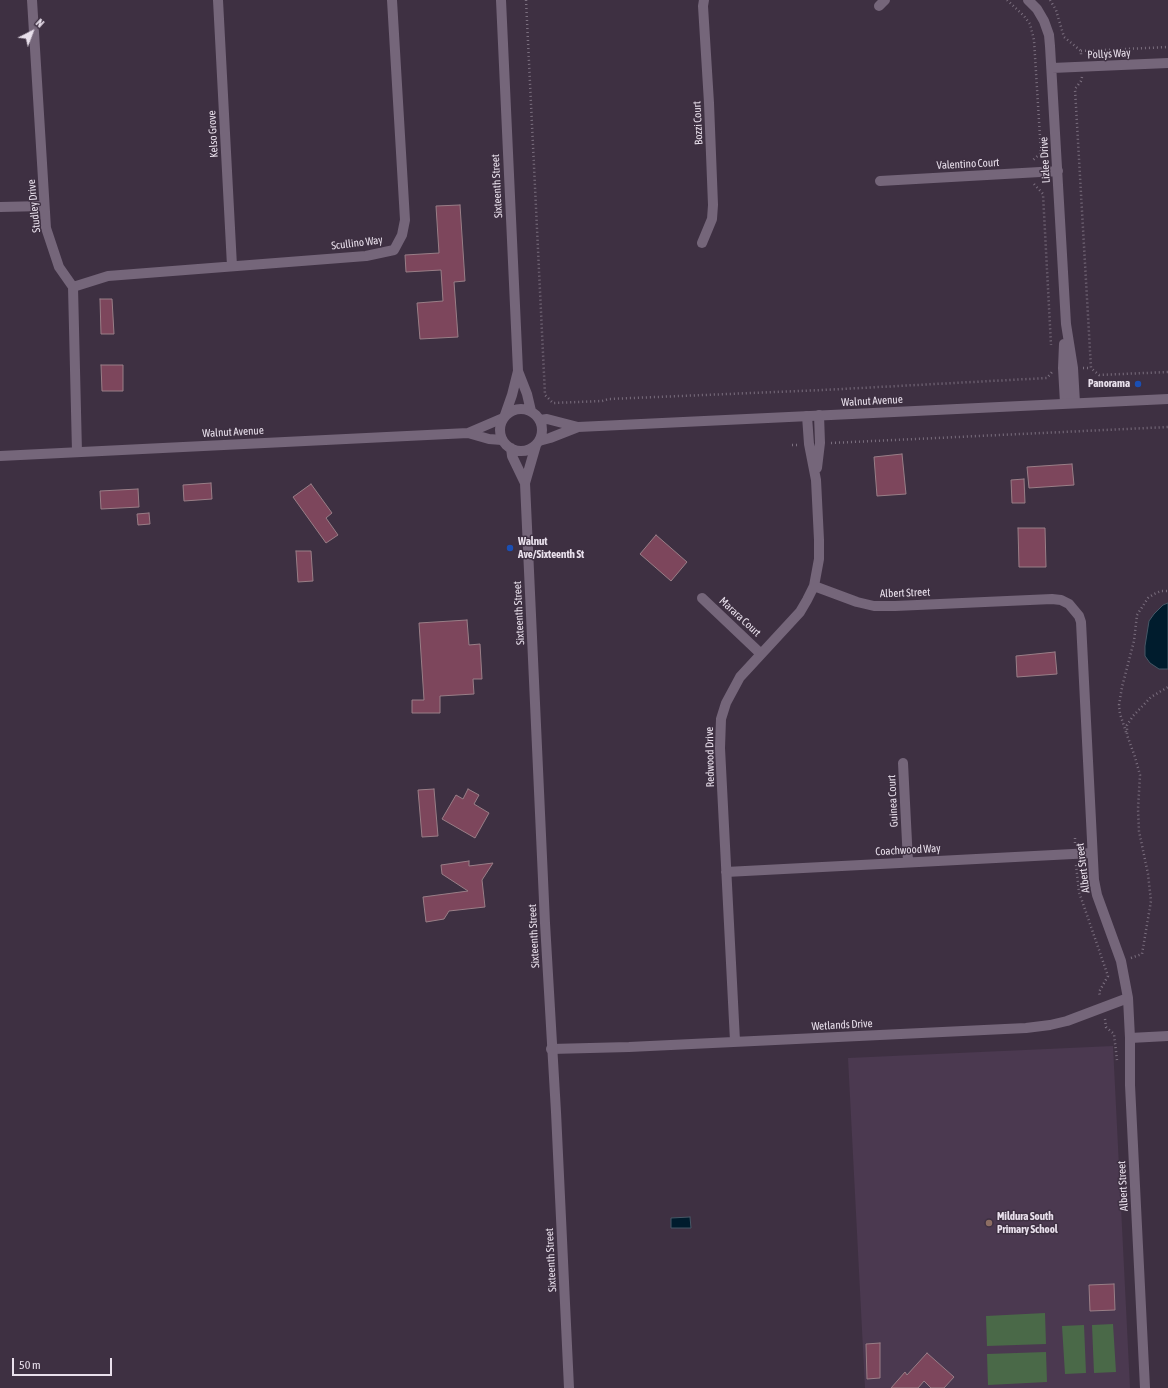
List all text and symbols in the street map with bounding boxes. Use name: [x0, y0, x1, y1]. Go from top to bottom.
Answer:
north arrow: [12, 12, 52, 52]
text: N: [34, 16, 46, 30]
street label: Pollys Way: [1087, 46, 1131, 62]
street label: Bozzi Court: [690, 101, 706, 145]
street label: Kelso Grove: [205, 110, 221, 158]
street label: Lizlee Drive: [1037, 137, 1053, 183]
street label: Sixteenth Street: [489, 154, 505, 218]
street label: Valentino Court: [936, 156, 1000, 172]
street label: Studley Drive: [25, 179, 43, 233]
street label: Scullino Way: [331, 233, 383, 253]
place label: Panorama: [1088, 377, 1130, 391]
marker: Panorama: [1133, 379, 1143, 389]
street label: Walnut Avenue: [841, 393, 903, 409]
street label: Walnut Avenue: [202, 424, 264, 440]
place label: Walnut Ave/Sixteenth St: [518, 535, 584, 561]
marker: Walnut Ave/Sixteenth St: [505, 543, 515, 553]
street label: Sixteenth Street: [511, 581, 527, 645]
street label: Albert Street: [880, 586, 930, 600]
street label: Marara Court: [716, 594, 764, 640]
street label: Redwood Drive: [703, 727, 717, 787]
street label: Guinea Court: [885, 775, 901, 827]
street label: Coachwood Way: [875, 842, 941, 858]
street label: Albert Street: [1073, 842, 1093, 894]
street label: Sixteenth Street: [526, 904, 542, 968]
street label: Wetlands Drive: [811, 1017, 873, 1033]
street label: Albert Street: [1115, 1160, 1131, 1212]
place label: Mildura South Primary School: [997, 1210, 1058, 1236]
marker: Mildura South Primary School: [984, 1218, 994, 1228]
street label: Sixteenth Street: [543, 1228, 559, 1292]
scale bar: [14, 1350, 114, 1376]
text: 50 m: [19, 1358, 41, 1372]

